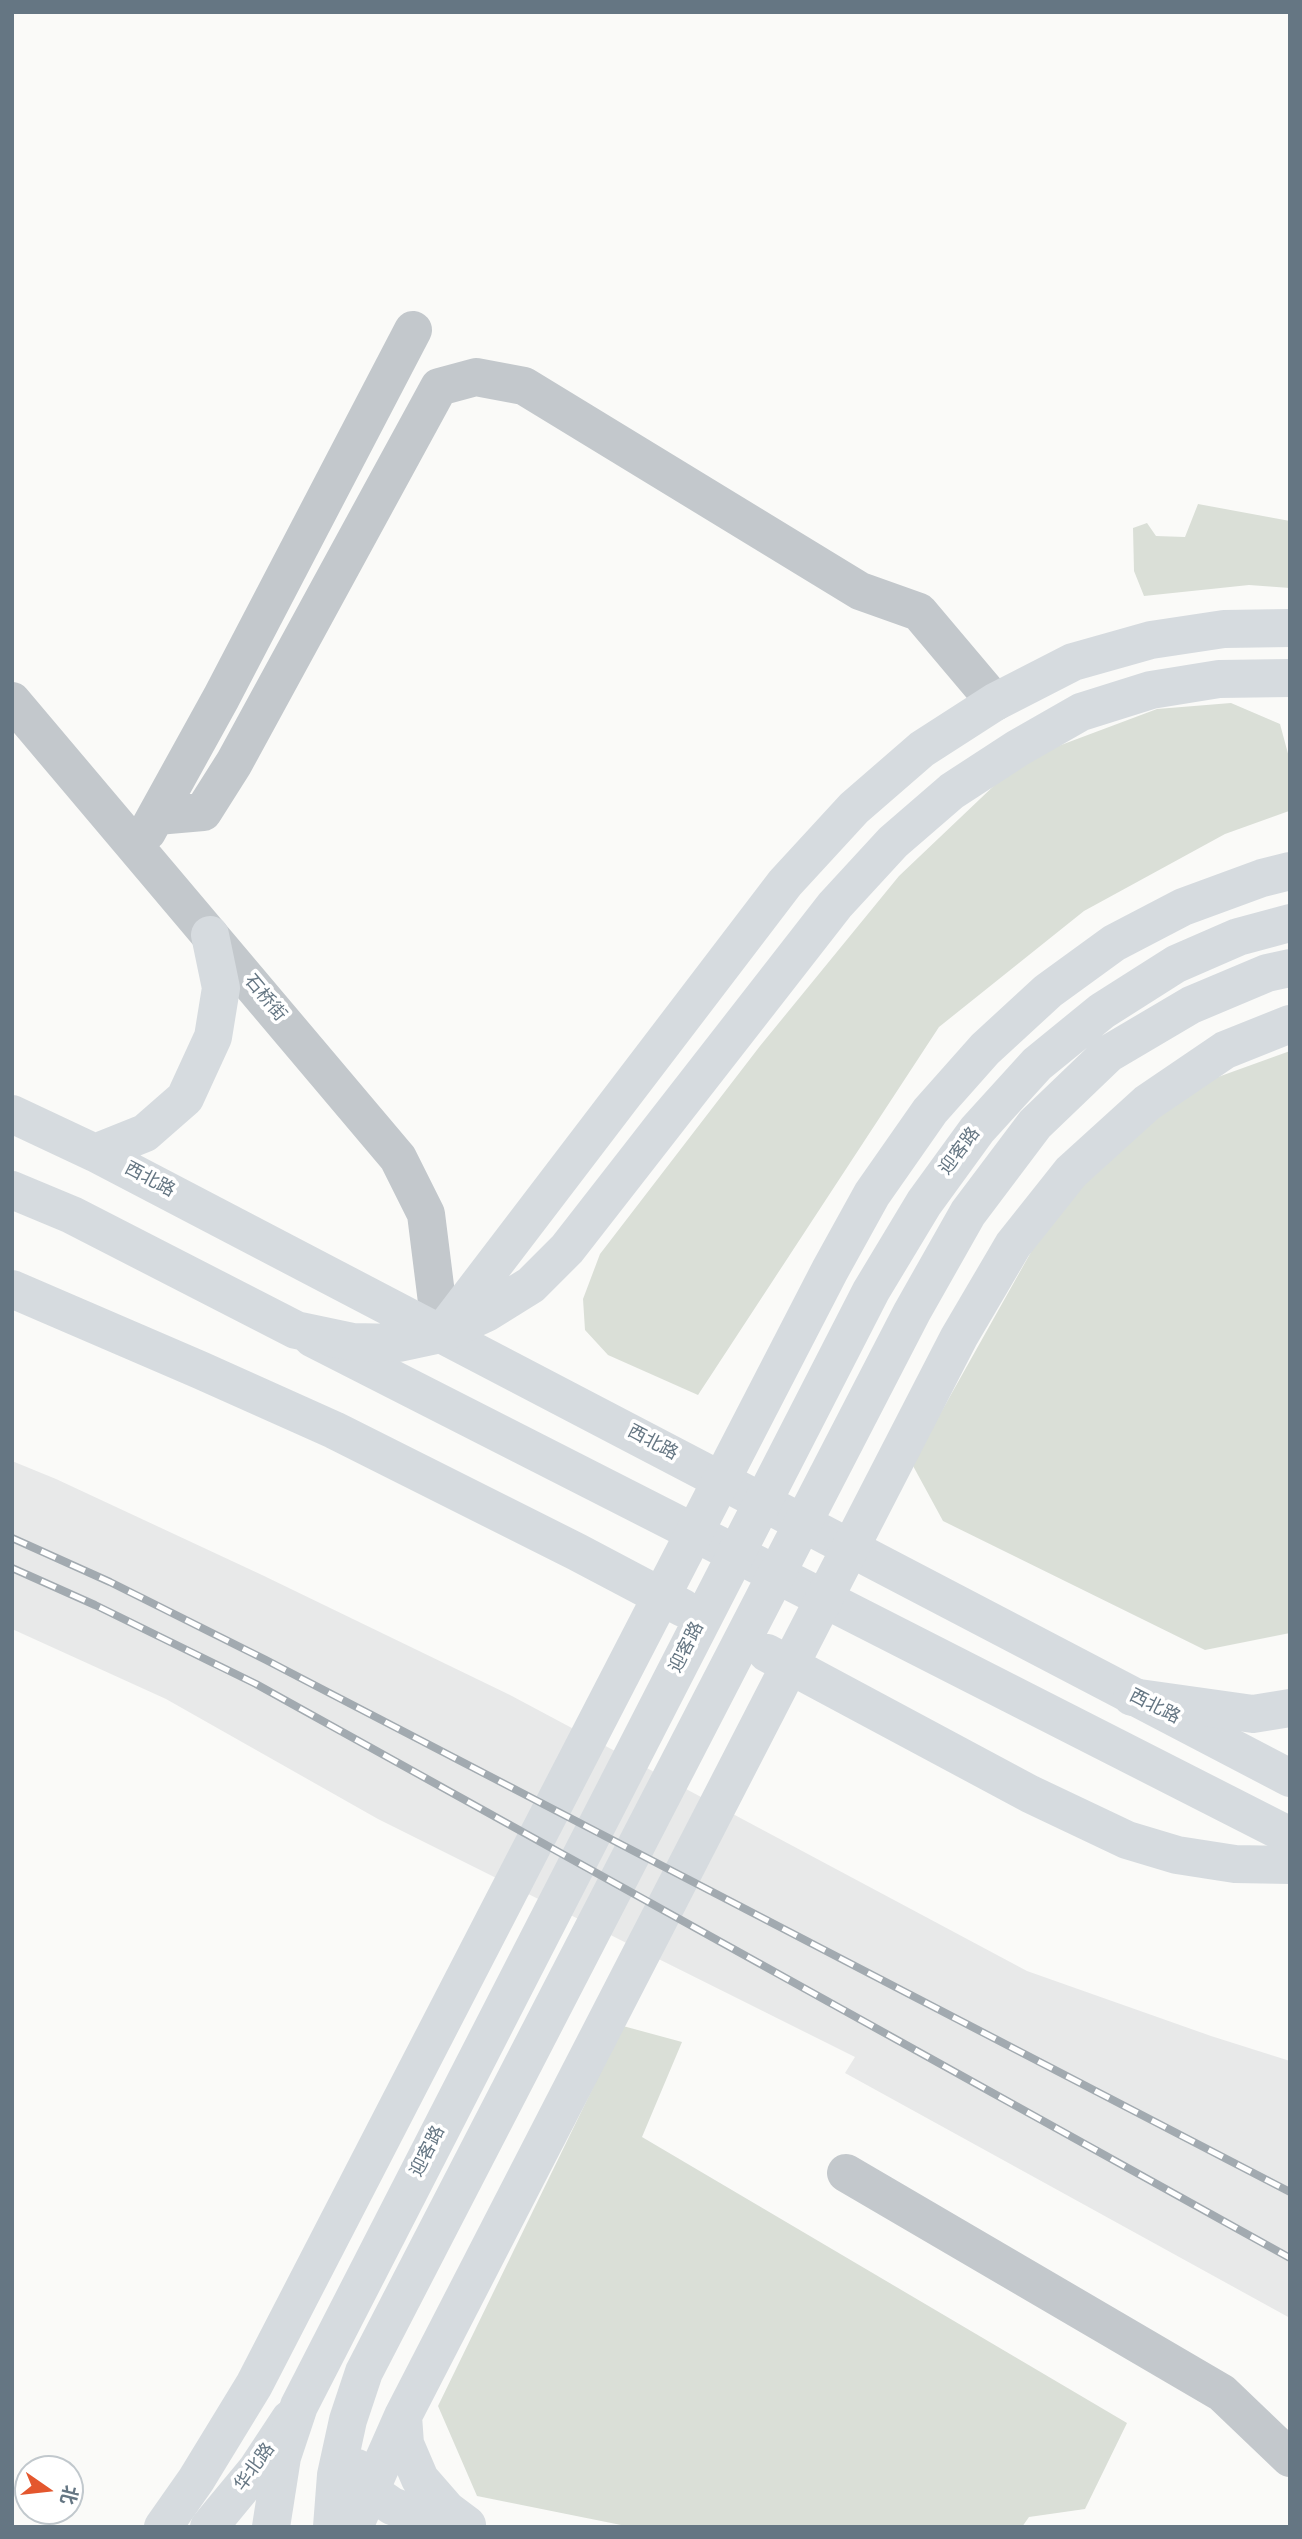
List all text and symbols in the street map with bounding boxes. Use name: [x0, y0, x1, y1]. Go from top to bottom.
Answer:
street label: 石桥街: [238, 971, 290, 1027]
street label: 迎客路: [936, 1124, 986, 1180]
street label: 西北路: [120, 1159, 178, 1203]
street label: 西北路: [623, 1422, 681, 1466]
street label: 迎客路: [666, 1619, 710, 1677]
street label: 西北路: [1125, 1686, 1183, 1730]
street label: 迎客路: [407, 2123, 451, 2181]
street label: 华北路: [231, 2440, 281, 2496]
north arrow: [14, 2455, 84, 2525]
text: 北: [53, 2482, 81, 2507]

